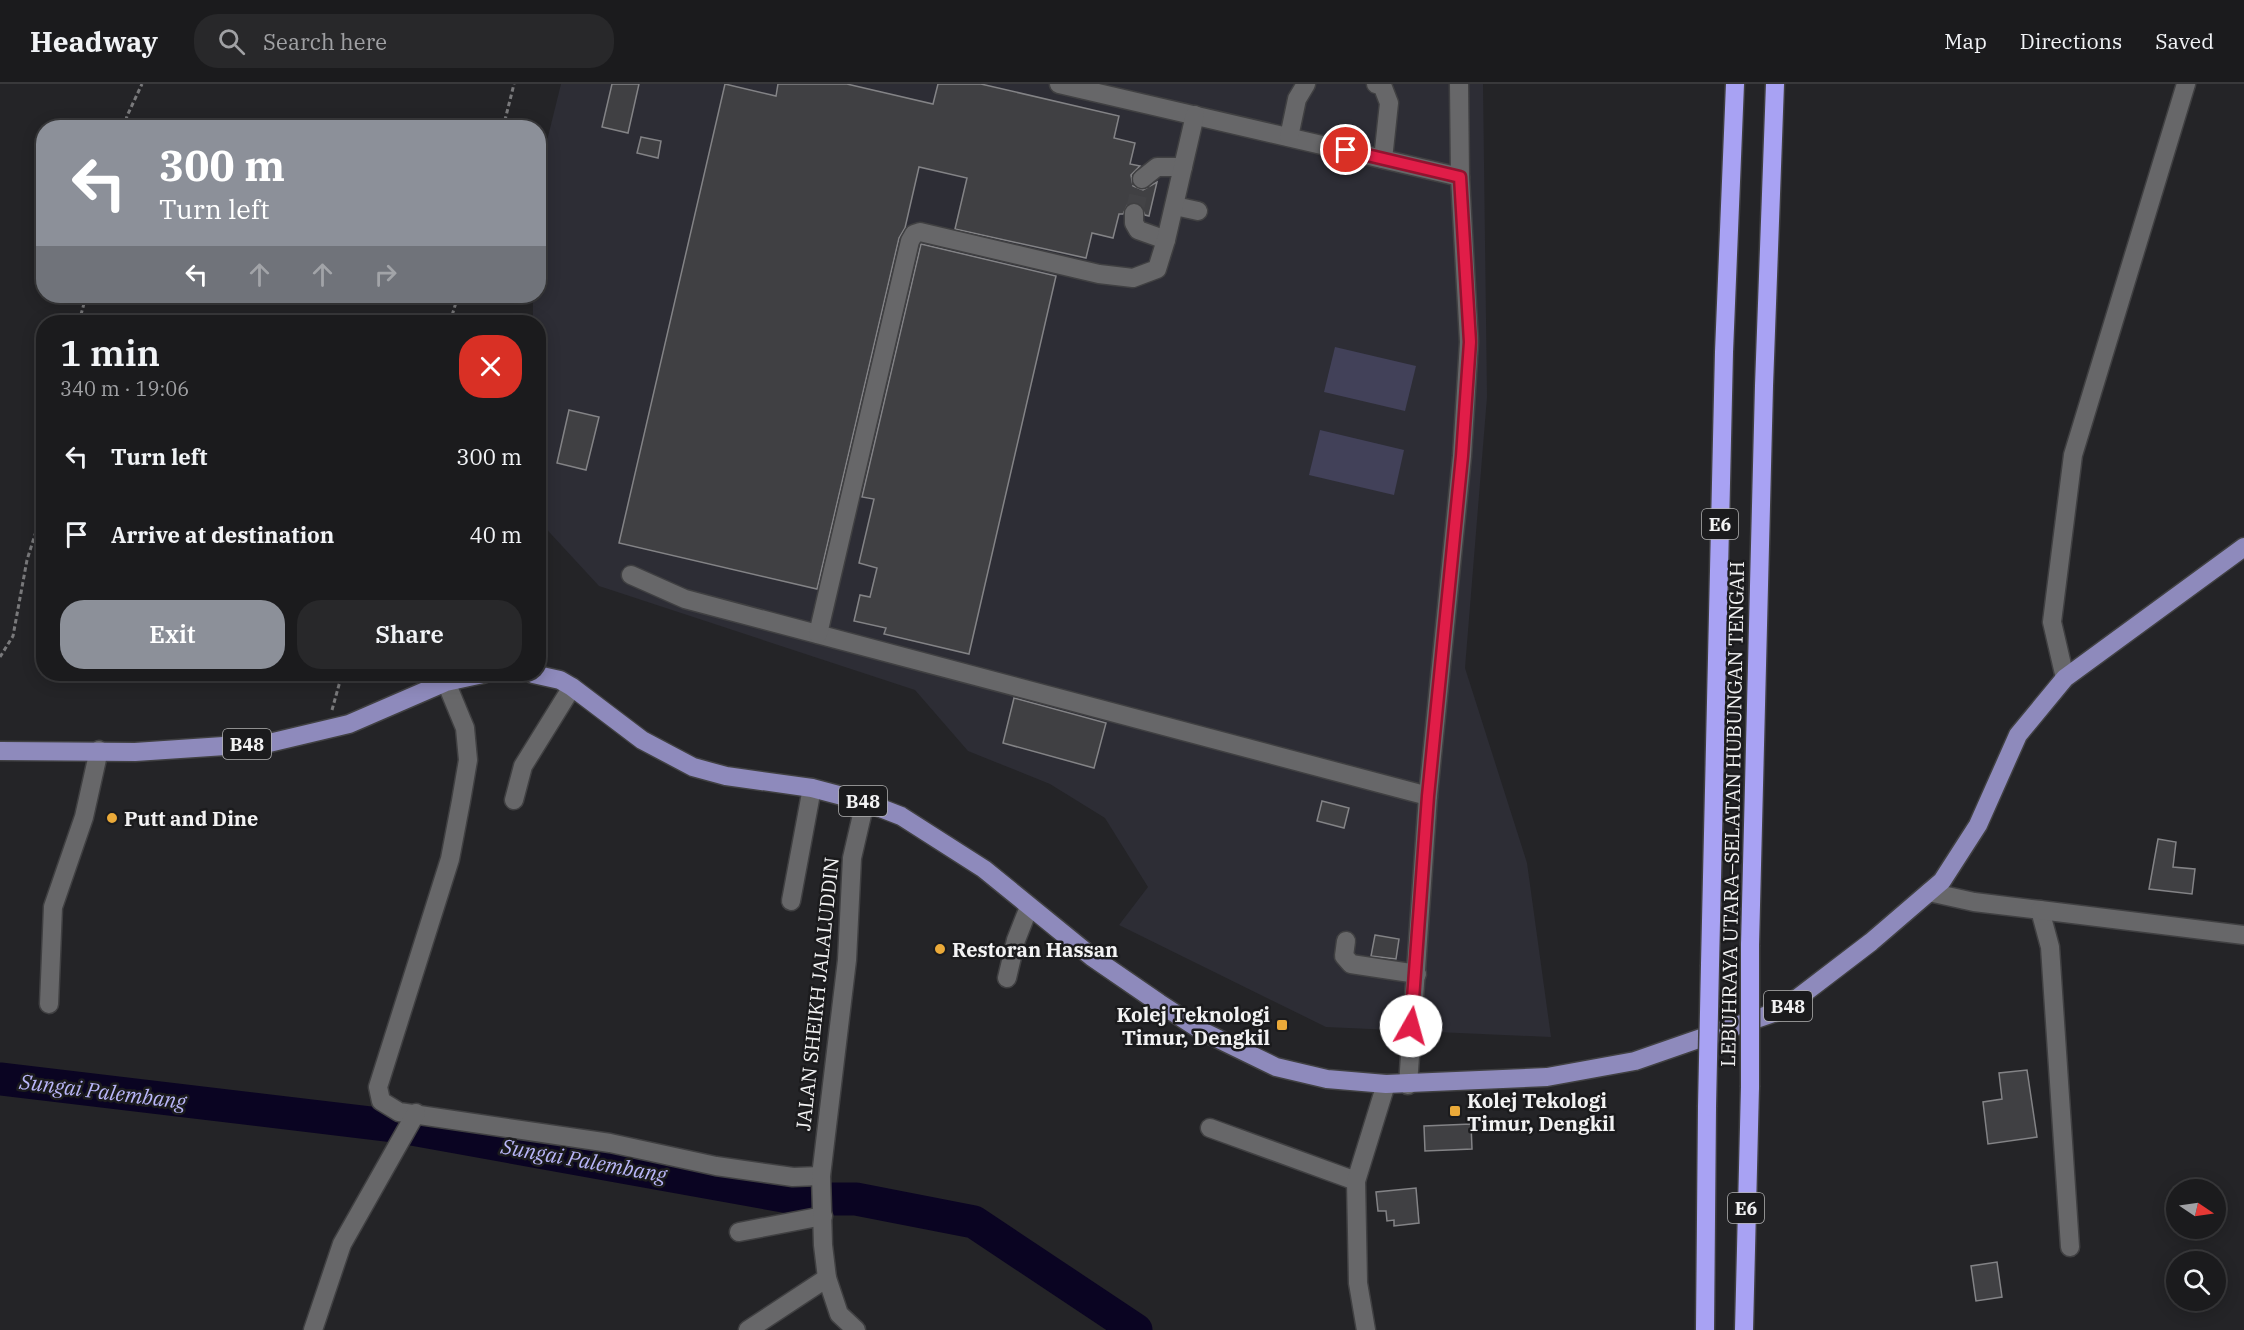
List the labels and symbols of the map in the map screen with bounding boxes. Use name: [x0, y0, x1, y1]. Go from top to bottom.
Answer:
pin: [1320, 124, 1371, 175]
road number: E6: [1702, 509, 1738, 539]
street label: LEBUHRAYA UTARA–SELATAN HUBUNGAN TENGAH: [1714, 561, 1750, 1067]
road number: B48: [223, 729, 271, 759]
road number: B48: [839, 786, 887, 816]
place label: Putt and Dine: [124, 805, 258, 832]
marker: Putt and Dine: [105, 811, 119, 825]
street label: JALAN SHEIKH JALALUDDIN: [789, 856, 845, 1132]
place label: Restoran Hassan: [952, 936, 1118, 963]
marker: Restoran Hassan: [933, 942, 947, 956]
road number: B48: [1764, 991, 1812, 1021]
position arrow: [1379, 994, 1443, 1058]
place label: Kolej Teknologi Timur, Dengkil: [1116, 1001, 1270, 1051]
marker: Kolej Teknologi Timur, Dengkil: [1275, 1018, 1289, 1032]
water label: Sungai Palembang: [17, 1067, 189, 1115]
place label: Kolej Tekologi Timur, Dengkil: [1467, 1087, 1615, 1137]
marker: Kolej Tekologi Timur, Dengkil: [1448, 1104, 1462, 1118]
water label: Sungai Palembang: [498, 1131, 670, 1189]
north arrow: [2166, 1179, 2226, 1239]
road number: E6: [1728, 1193, 1764, 1223]

